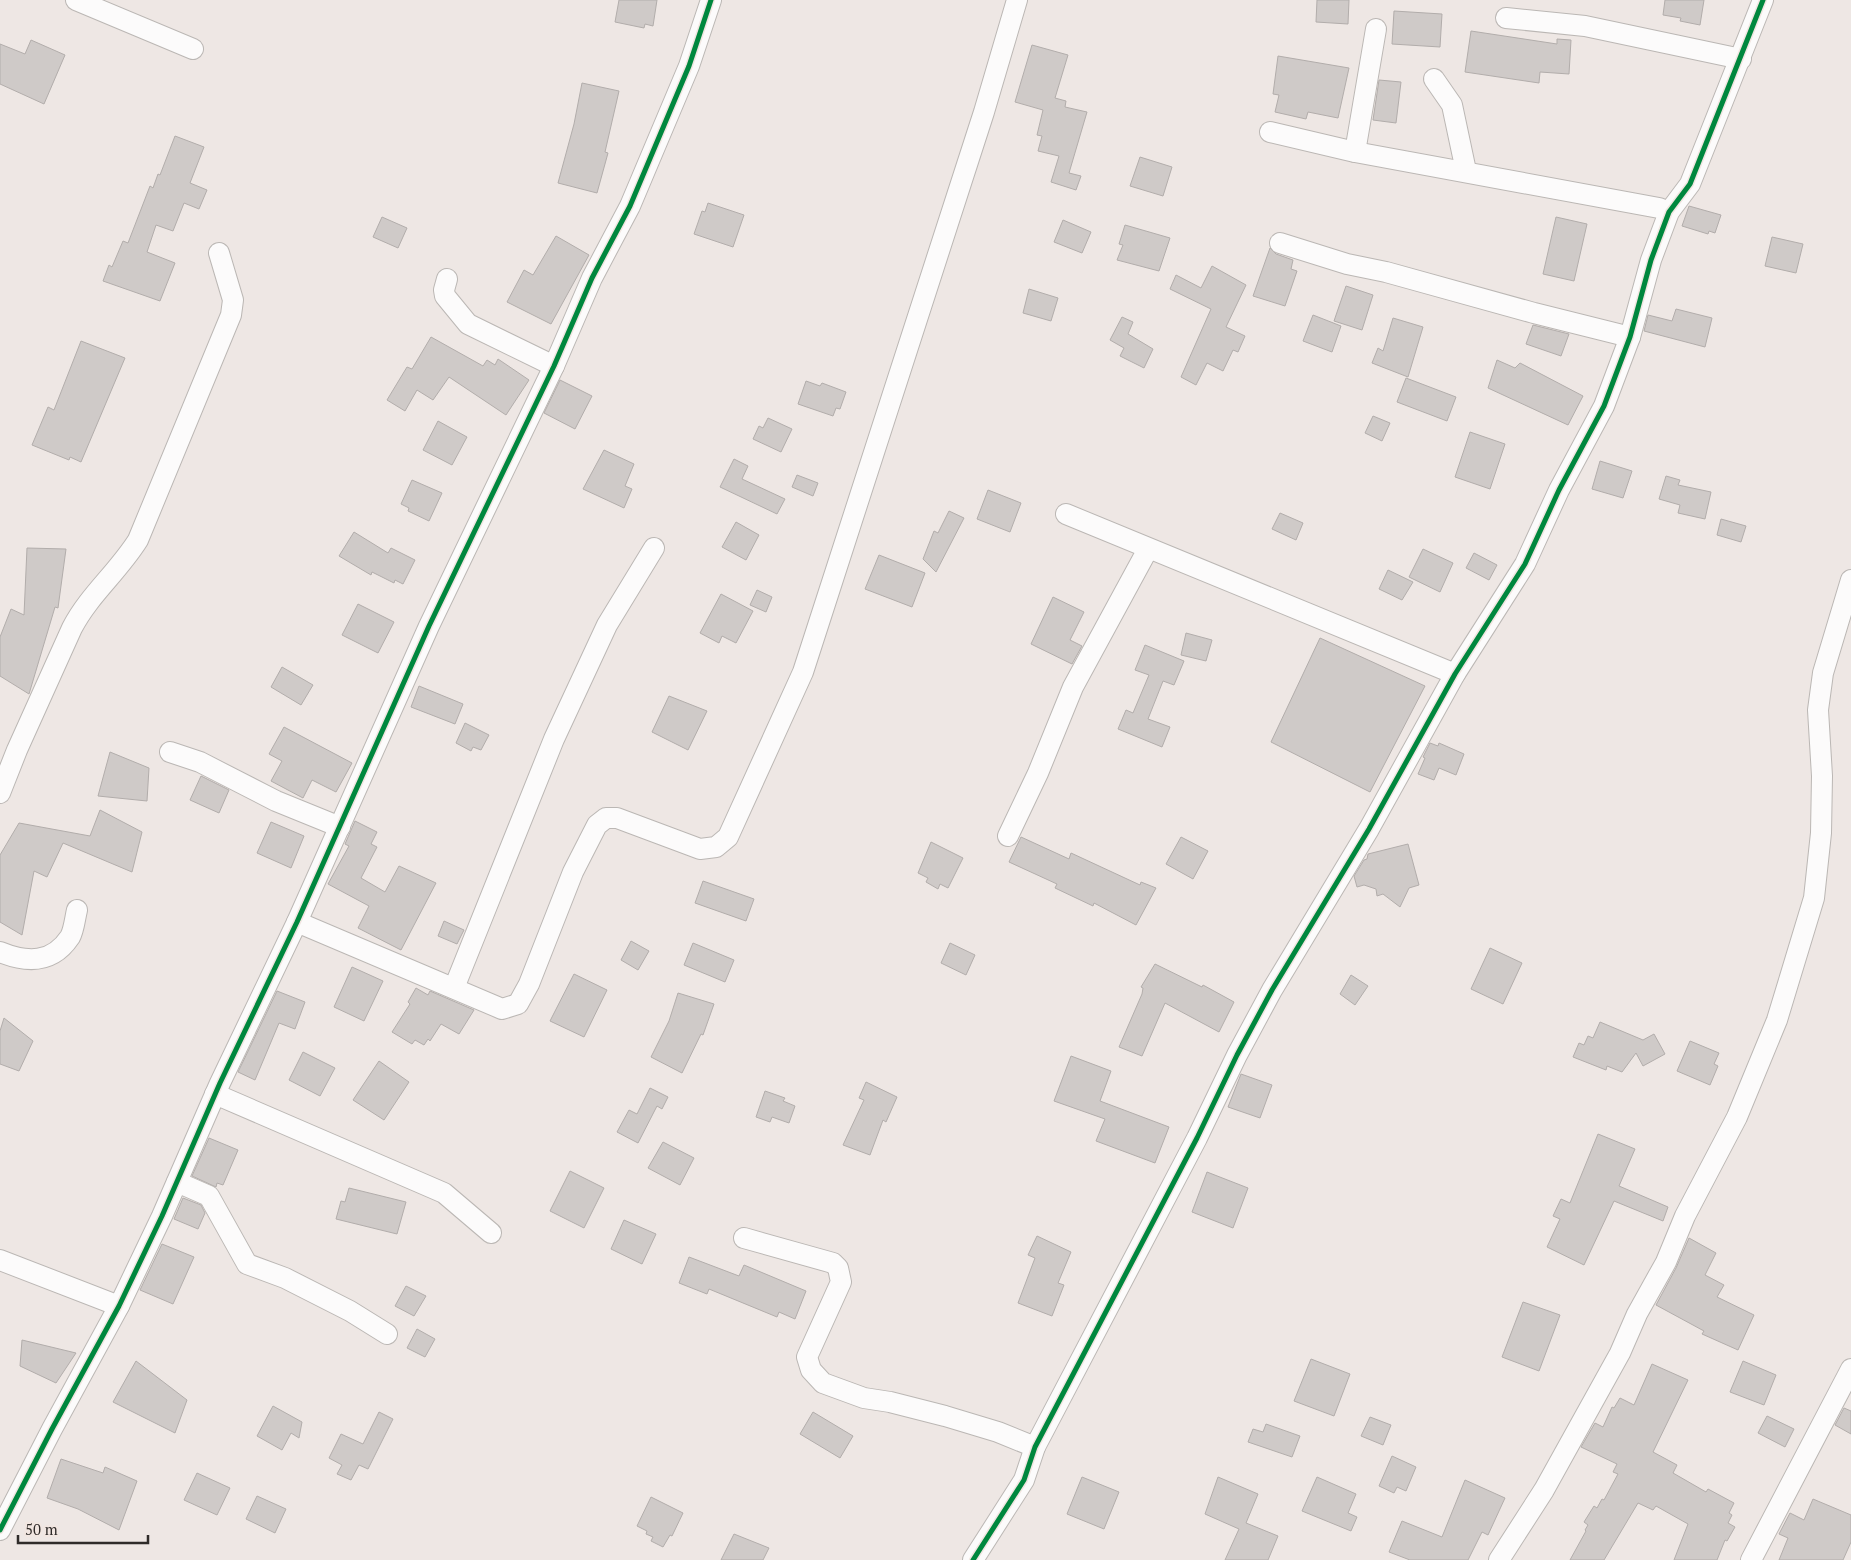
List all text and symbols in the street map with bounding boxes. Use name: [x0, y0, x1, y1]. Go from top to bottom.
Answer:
scale bar: [18, 1512, 148, 1544]
text: 50 m: [25, 1519, 58, 1539]

